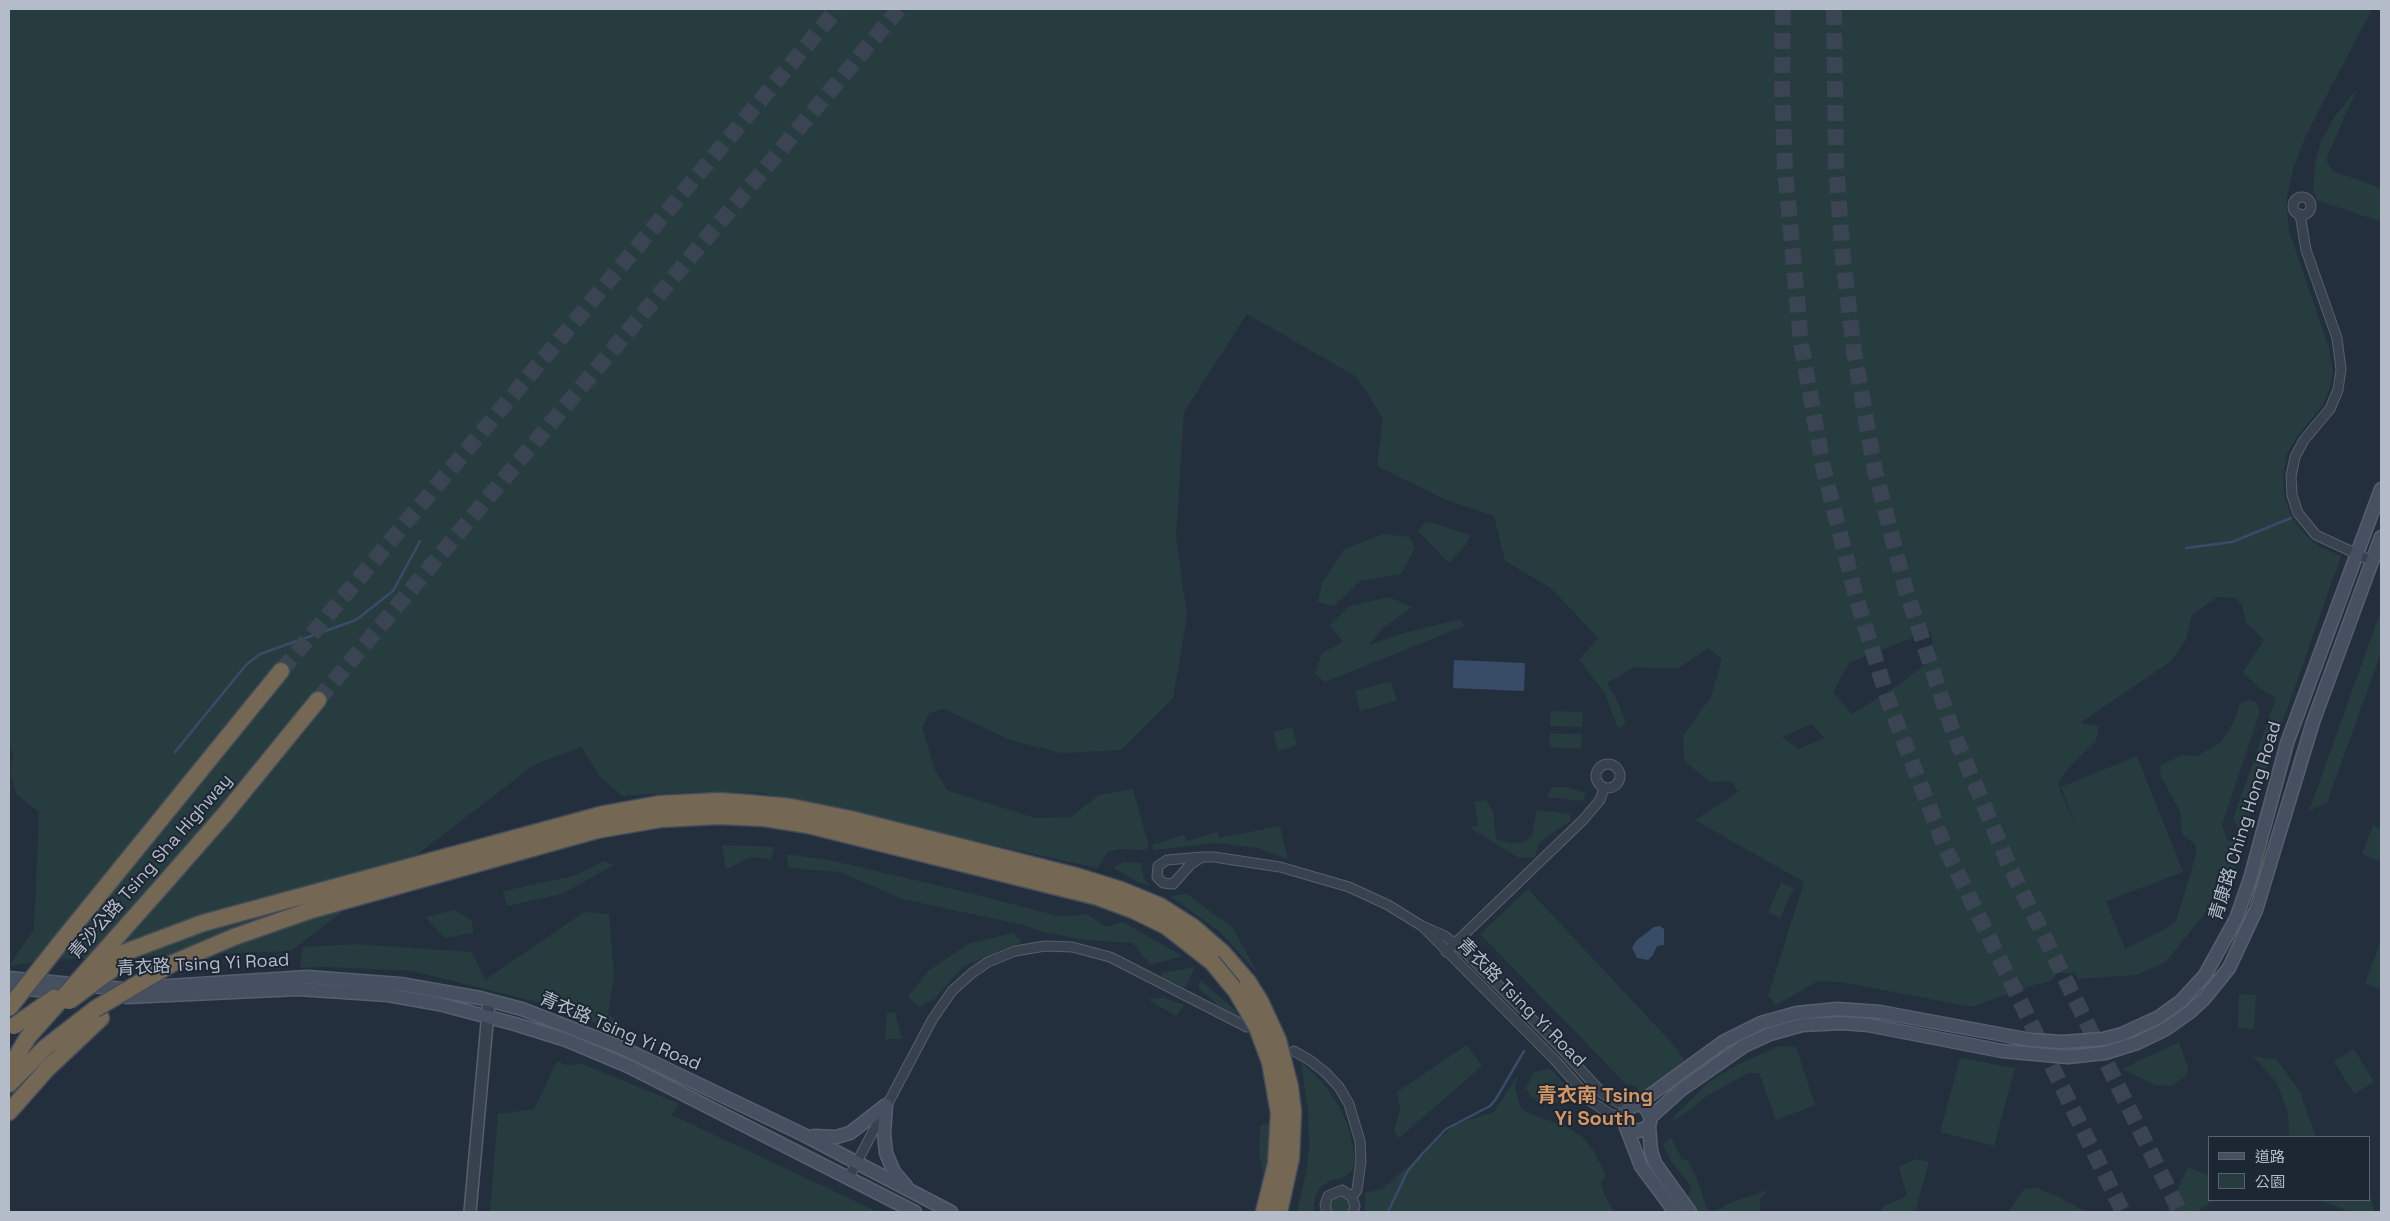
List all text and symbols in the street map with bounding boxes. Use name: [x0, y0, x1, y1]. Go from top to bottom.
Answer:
street label: 青康路 Ching Hong Road: [2205, 719, 2287, 923]
street label: 青沙公路 Tsing Sha Highway: [65, 770, 237, 964]
street label: 青衣路 Tsing Yi Road: [1452, 934, 1590, 1072]
street label: 青衣路 Tsing Yi Road: [116, 950, 290, 980]
street label: 青衣路 Tsing Yi Road: [536, 988, 704, 1076]
district label: 青衣南 Tsing Yi South: [1537, 1085, 1653, 1132]
legend: [2208, 1136, 2370, 1201]
text: 道路: [2255, 1147, 2285, 1166]
text: 公園: [2255, 1172, 2285, 1191]

